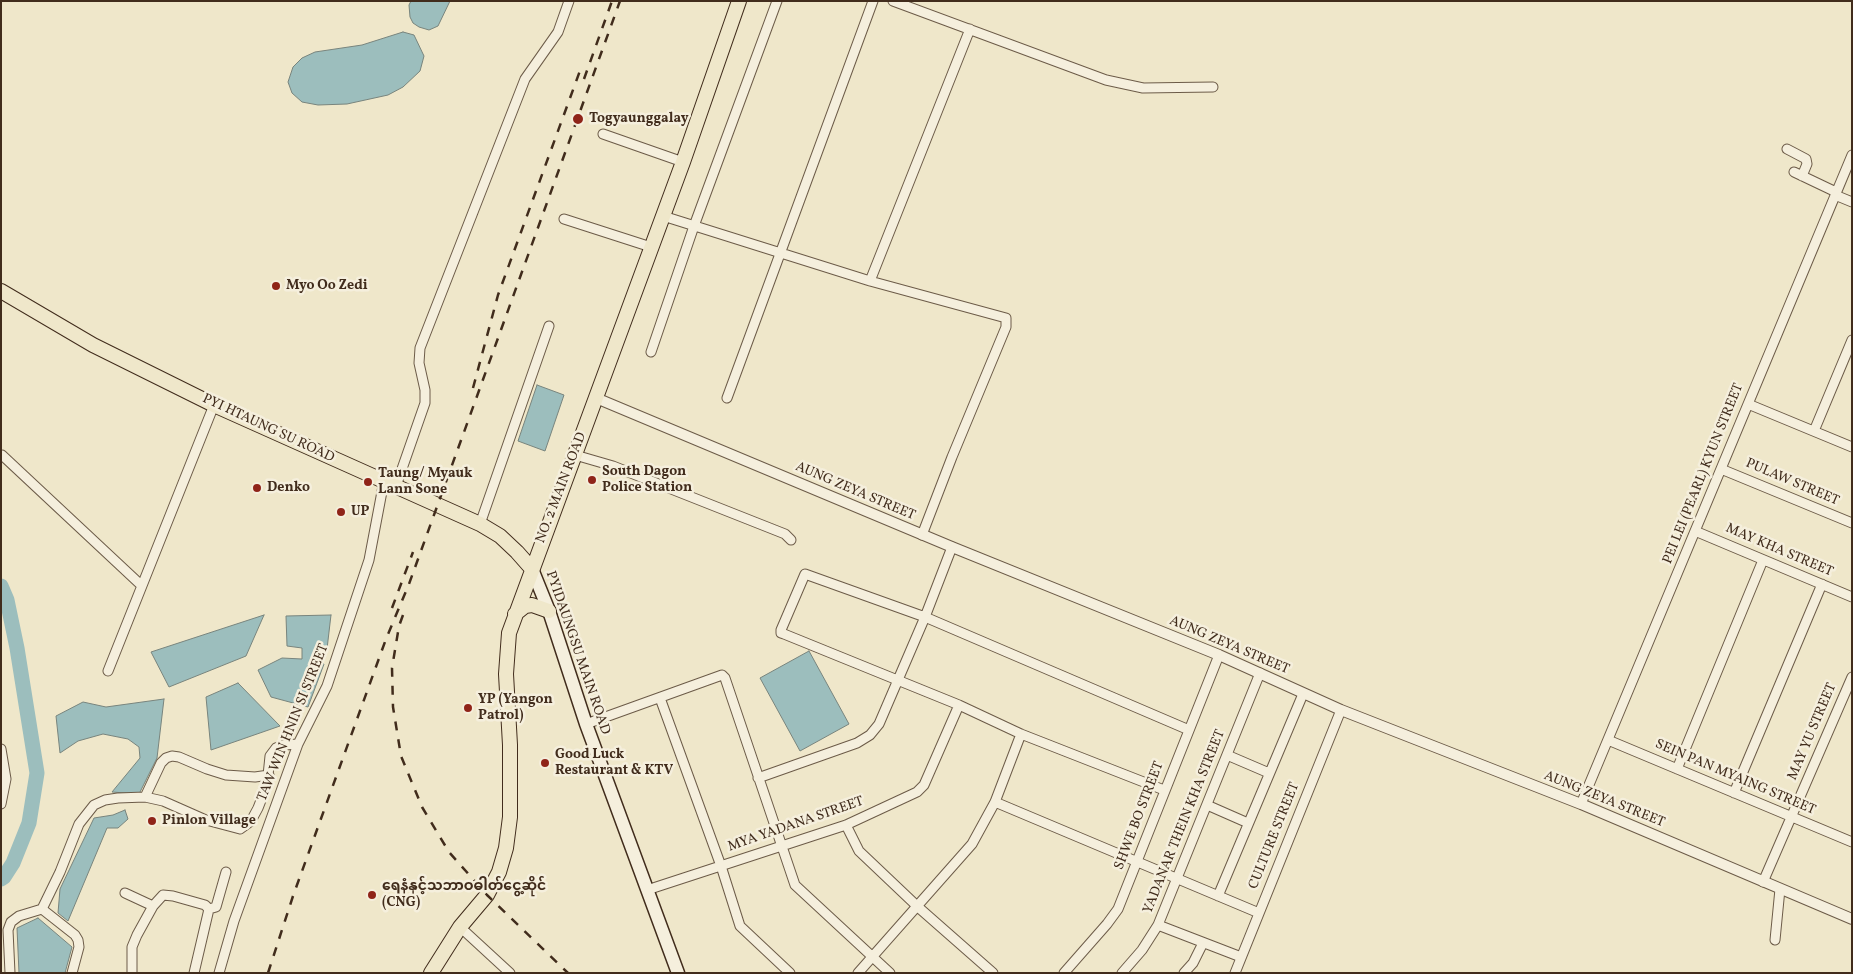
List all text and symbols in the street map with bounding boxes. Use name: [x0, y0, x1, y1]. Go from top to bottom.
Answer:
place label: Togyaunggalay: [589, 111, 689, 127]
marker: Togyaunggalay: [571, 112, 585, 126]
place label: Myo Oo Zedi: [286, 278, 368, 294]
marker: Myo Oo Zedi: [270, 280, 282, 292]
street label: PEI LEI (PEARL) KYUN STREET: [1660, 381, 1748, 567]
street label: PYI HTAUNG SU ROAD: [199, 391, 337, 467]
street label: NO. 2 MAIN ROAD: [533, 430, 591, 546]
street label: PULAW STREET: [1743, 456, 1841, 510]
street label: AUNG ZEYA STREET: [792, 459, 918, 525]
place label: South Dagon Police Station: [602, 464, 692, 497]
place label: Taung/ Myauk Lann Sone: [378, 466, 473, 498]
marker: South Dagon Police Station: [586, 474, 598, 486]
marker: Taung/ Myauk Lann Sone: [362, 476, 374, 488]
place label: Denko: [267, 480, 310, 496]
marker: Denko: [251, 482, 263, 494]
place label: UP: [351, 504, 370, 520]
marker: UP: [335, 506, 347, 518]
street label: MAY KHA STREET: [1723, 521, 1835, 581]
street label: PYIDAUNGSU MAIN ROAD: [541, 569, 613, 737]
street label: AUNG ZEYA STREET: [1166, 613, 1292, 679]
street label: TAW WIN HNIN SI STREET: [255, 642, 333, 804]
street label: MAY YU STREET: [1785, 681, 1841, 783]
place label: YP (Yangon Patrol): [478, 692, 553, 724]
marker: YP (Yangon Patrol): [462, 702, 474, 714]
street label: YADANAR THEIN KHA STREET: [1140, 728, 1230, 916]
street label: SEIN PAN MYAING STREET: [1652, 737, 1818, 819]
place label: Good Luck Restaurant & KTV: [555, 747, 673, 780]
marker: Good Luck Restaurant & KTV: [539, 757, 551, 769]
street label: SHWE BO STREET: [1112, 760, 1168, 872]
street label: AUNG ZEYA STREET: [1541, 768, 1667, 832]
street label: CULTURE STREET: [1246, 780, 1304, 892]
street label: MYA YADANA STREET: [726, 794, 866, 856]
place label: Pinlon Village: [162, 813, 256, 829]
marker: Pinlon Village: [146, 815, 158, 827]
place label: ရေနံနှင့်သဘာဝဓါတ်ငွေ့ဆိုင် (CNG): [382, 879, 546, 912]
marker: ရေနံနှင့်သဘာဝဓါတ်ငွေ့ဆိုင် (CNG): [366, 889, 378, 901]

